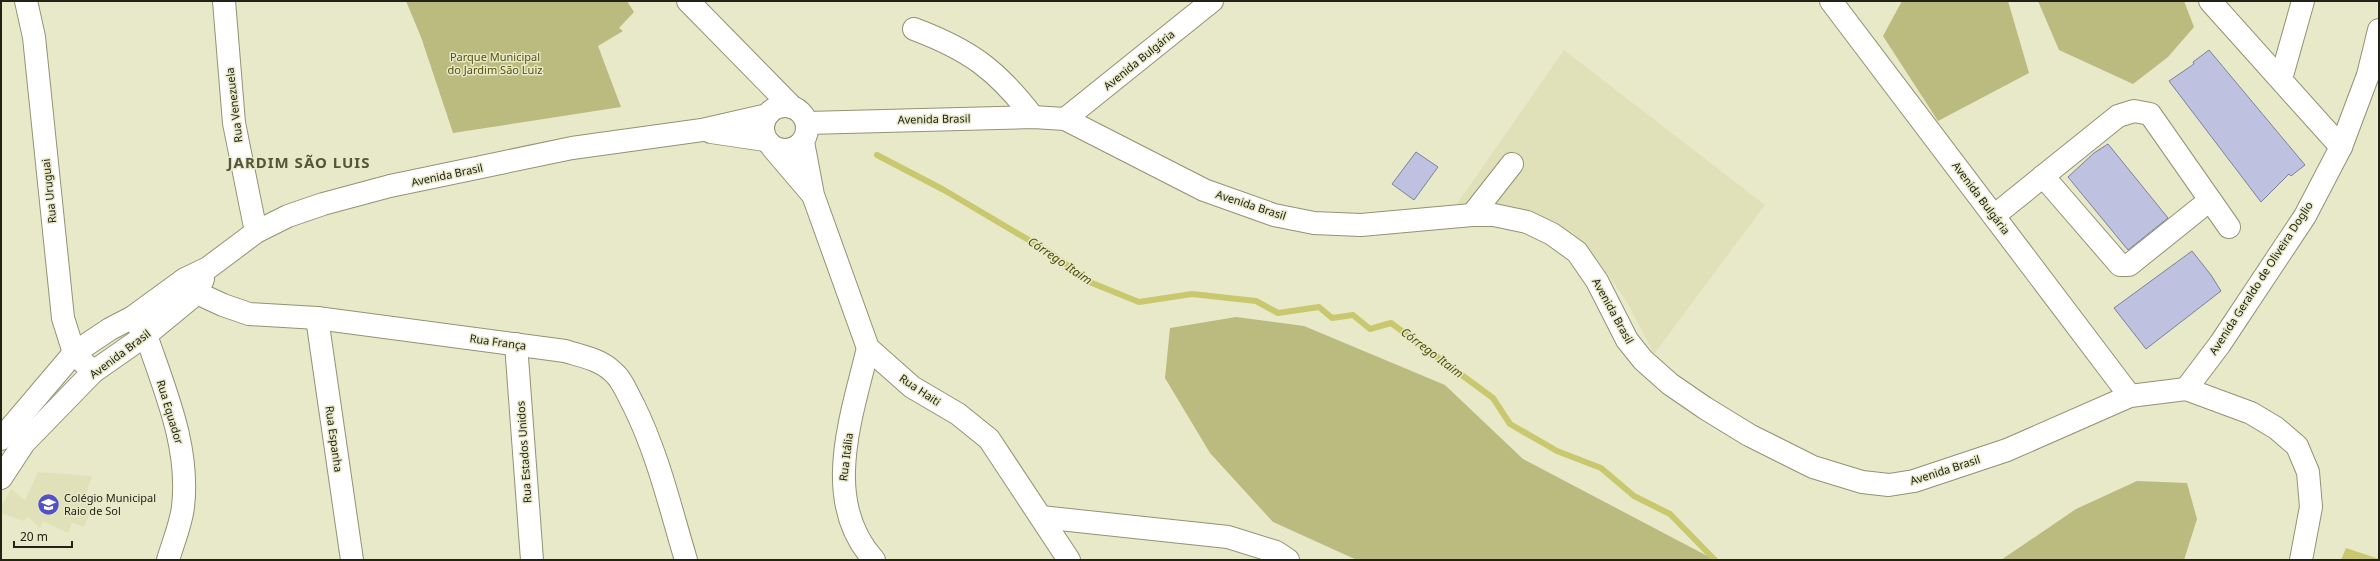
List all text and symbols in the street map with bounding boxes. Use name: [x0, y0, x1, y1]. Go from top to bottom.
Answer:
street label: Avenida Bulgária: [1100, 26, 1177, 93]
park label: Parque Municipal do Jardim São Luiz: [448, 49, 542, 77]
street label: Rua Venezuela: [221, 67, 246, 143]
street label: Avenida Brasil: [897, 110, 971, 127]
district label: JARDIM SÃO LUIS: [226, 152, 370, 172]
street label: Rua Uruguai: [38, 158, 59, 224]
street label: Avenida Bulgária: [1949, 158, 2014, 237]
street label: Avenida Brasil: [410, 160, 484, 189]
street label: Avenida Brasil: [1214, 186, 1288, 223]
street label: Avenida Geraldo de Oliveira Doglio: [2205, 198, 2316, 357]
water label: Córrego Itaim: [1025, 233, 1096, 288]
street label: Avenida Brasil: [1589, 275, 1638, 346]
water label: Córrego Itaim: [1398, 323, 1467, 382]
street label: Avenida Brasil: [86, 326, 153, 382]
street label: Rua França: [469, 330, 527, 353]
street label: Rua Haiti: [897, 370, 944, 409]
street label: Rua Equador: [154, 378, 188, 446]
street label: Rua Estados Unidos: [512, 401, 535, 503]
street label: Rua Espanha: [322, 405, 347, 473]
street label: Rua Itália: [835, 432, 856, 482]
street label: Avenida Brasil: [1908, 451, 1982, 488]
place label: Colégio Municipal Raio de Sol: [64, 490, 156, 518]
school or university icon: Colégio Municipal Raio de Sol: [35, 491, 61, 517]
scale bar: [14, 523, 72, 549]
text: 20 m: [20, 528, 48, 545]

